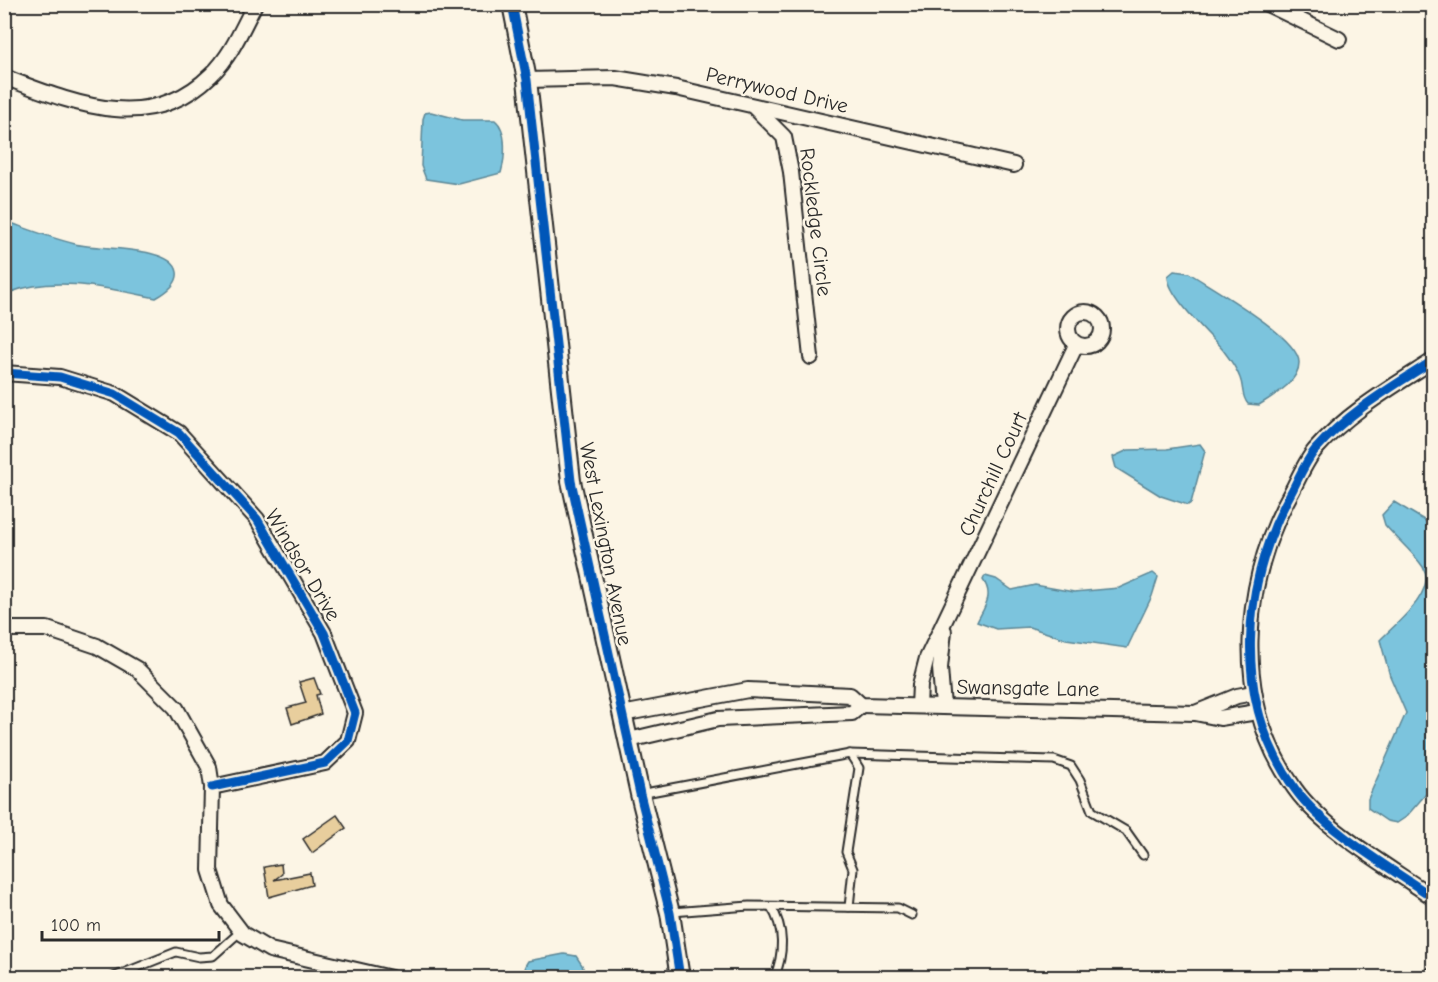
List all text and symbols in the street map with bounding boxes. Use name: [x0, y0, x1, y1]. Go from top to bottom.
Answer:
street label: Perrywood Drive: [704, 62, 850, 118]
street label: Rockledge Circle: [795, 146, 837, 298]
street label: Churchill Court: [954, 407, 1033, 540]
street label: West Lexington Avenue: [575, 440, 637, 648]
street label: Windsor Drive: [260, 505, 346, 625]
street label: Swansgate Lane: [956, 675, 1100, 701]
scale bar: [42, 904, 219, 942]
text: 100 m: [51, 915, 101, 936]

